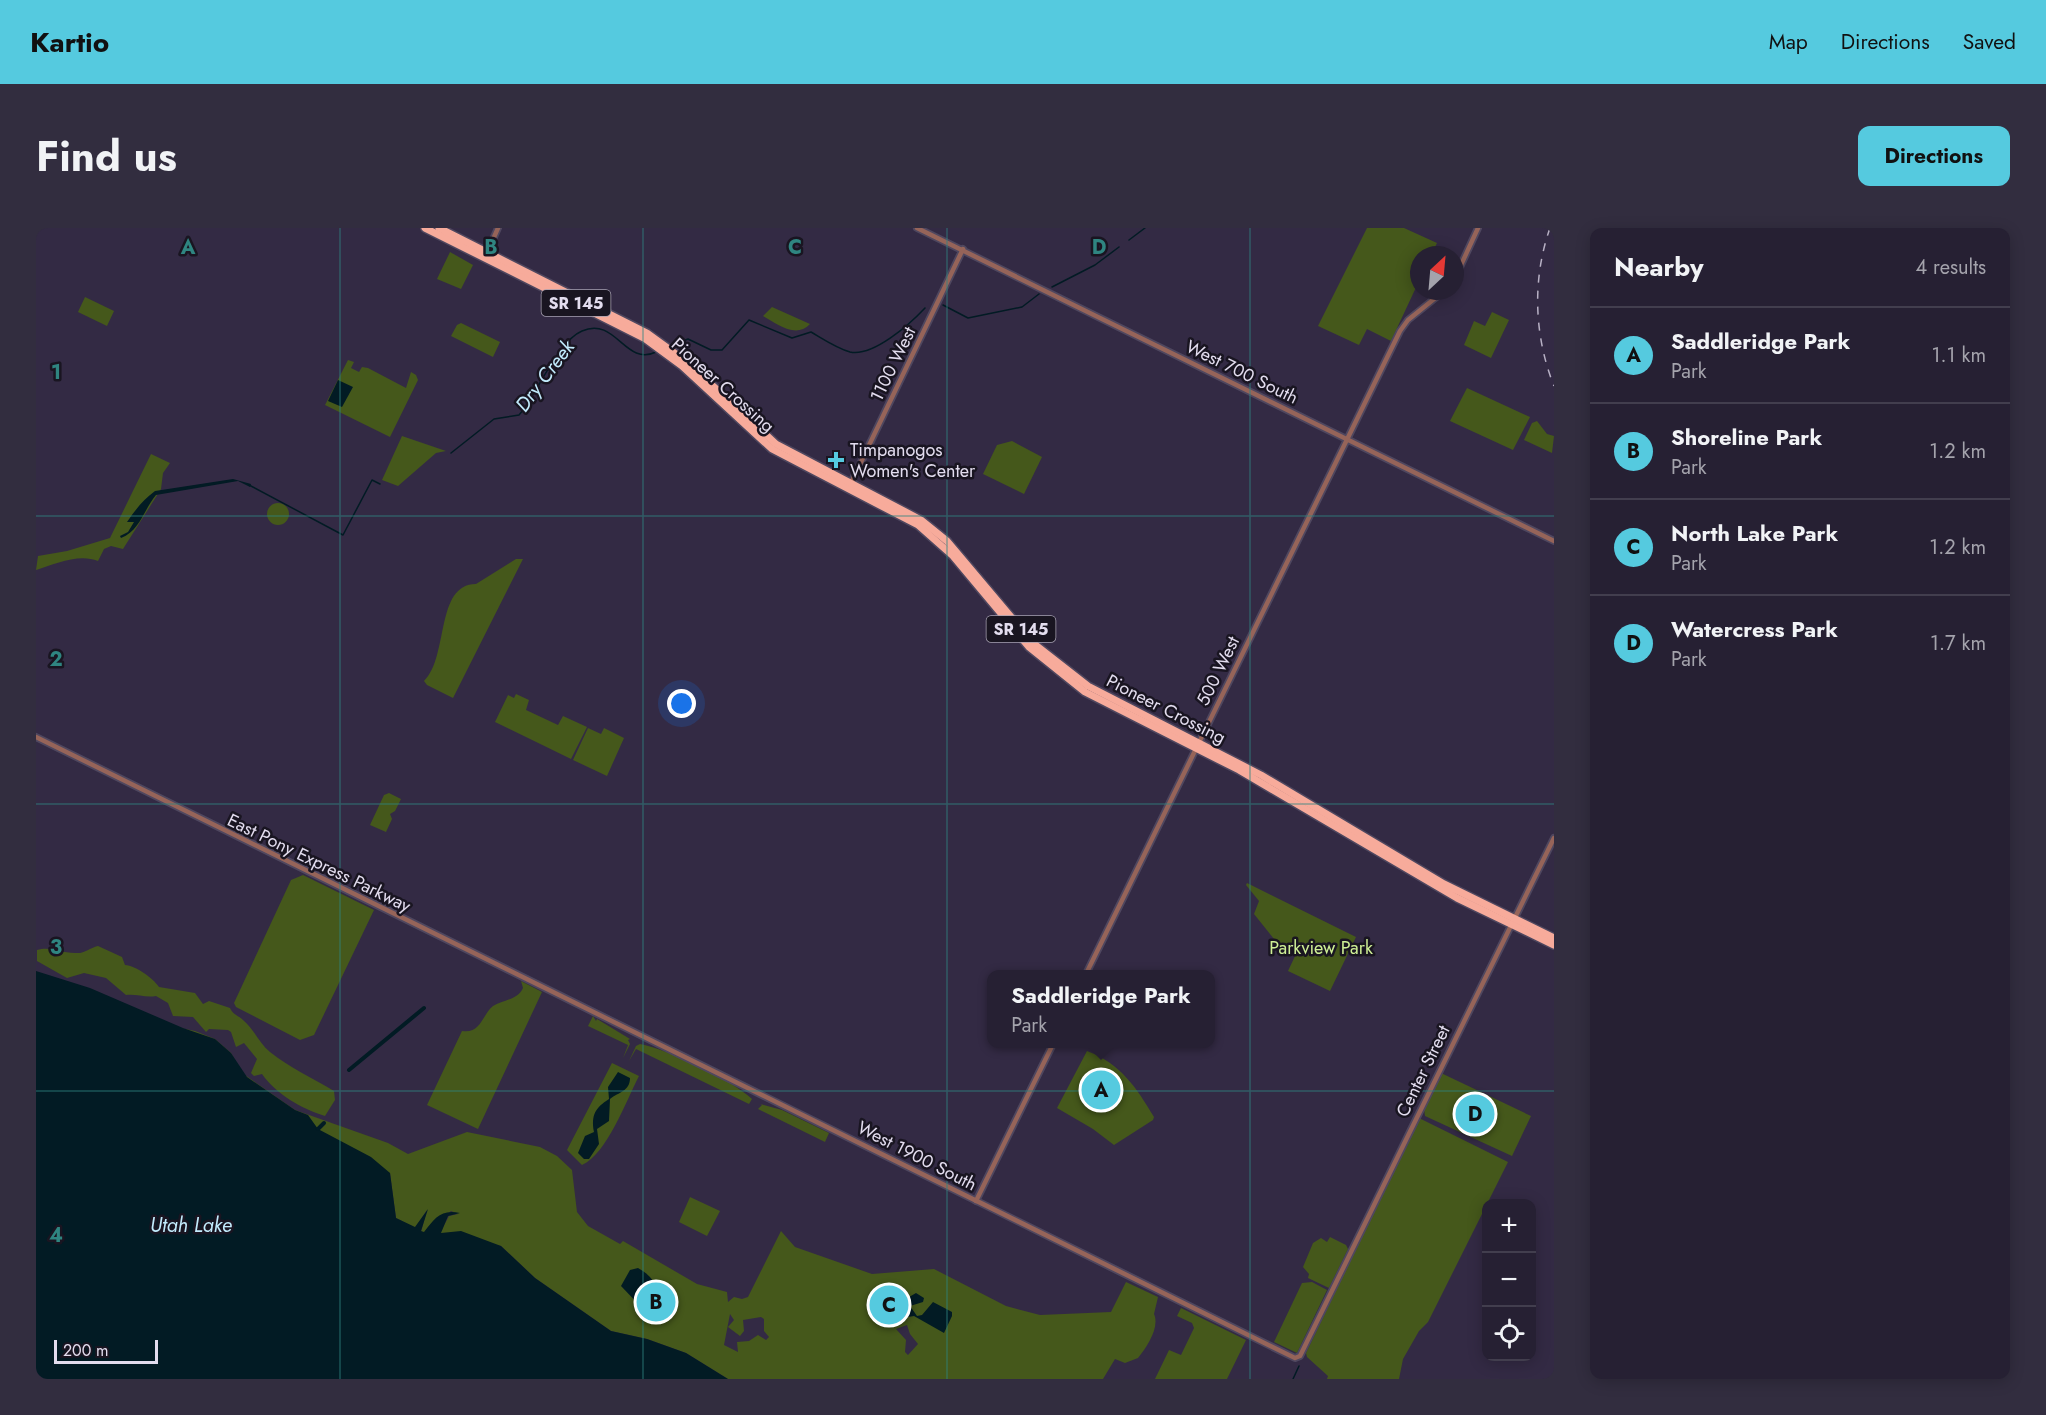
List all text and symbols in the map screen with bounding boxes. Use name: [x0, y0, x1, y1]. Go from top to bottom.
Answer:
text: Kartio: [30, 22, 109, 63]
text: Map: [1769, 27, 1808, 57]
text: Directions: [1841, 27, 1930, 57]
text: Saved: [1963, 27, 2016, 57]
text: Find us: [36, 126, 177, 187]
button: Directions: [1858, 126, 2010, 186]
text: A: [180, 233, 196, 262]
text: B: [484, 233, 498, 262]
text: C: [788, 233, 802, 262]
text: D: [1092, 233, 1106, 262]
north arrow: [1410, 246, 1464, 300]
text: Nearby: [1614, 248, 1703, 286]
text: 4 results: [1915, 253, 1986, 282]
road number: SR 145: [542, 290, 610, 316]
street label: 1100 West: [864, 322, 923, 406]
text: Saddleridge Park: [1671, 325, 1850, 357]
street label: Pioneer Crossing: [666, 332, 780, 438]
water label: Dry Creek: [508, 333, 582, 418]
street label: West 700 South: [1181, 334, 1303, 410]
text: A: [1626, 341, 1641, 370]
text: 1.1 km: [1932, 341, 1986, 370]
text: Park: [1671, 357, 1707, 386]
text: 1: [51, 358, 61, 387]
text: Shoreline Park: [1671, 421, 1822, 453]
place label: Timpanogos Women's Center: [850, 437, 976, 484]
text: B: [1627, 437, 1640, 466]
text: 1.2 km: [1929, 437, 1986, 466]
marker: Timpanogos Women's Center: [827, 451, 845, 469]
text: Park: [1671, 453, 1707, 482]
text: North Lake Park: [1671, 517, 1838, 549]
text: C: [1626, 533, 1641, 562]
text: 1.2 km: [1929, 533, 1986, 562]
text: Park: [1671, 549, 1707, 578]
text: Watercress Park: [1671, 613, 1838, 645]
road number: SR 145: [986, 616, 1056, 642]
text: D: [1626, 629, 1641, 658]
text: 1.7 km: [1930, 629, 1986, 658]
street label: 500 West: [1190, 631, 1246, 710]
text: 2: [49, 645, 63, 674]
text: Park: [1671, 645, 1707, 674]
street label: Pioneer Crossing: [1102, 668, 1230, 750]
your location: [667, 689, 696, 718]
street label: East Pony Express Parkway: [223, 807, 415, 919]
text: 3: [50, 933, 62, 962]
park label: Parkview Park: [1269, 935, 1373, 961]
popup: [987, 970, 1215, 1048]
text: Saddleridge Park: [1011, 979, 1191, 1011]
text: Park: [1011, 1011, 1047, 1040]
street label: Center Street: [1390, 1020, 1457, 1121]
pin: A: [1082, 1068, 1120, 1112]
pin: D: [1456, 1092, 1494, 1136]
street label: West 1900 South: [853, 1115, 981, 1197]
map controls: [1482, 1199, 1536, 1361]
button: +: [1482, 1199, 1536, 1253]
water label: Utah Lake: [150, 1211, 232, 1240]
text: 4: [49, 1221, 63, 1250]
button: −: [1482, 1253, 1536, 1307]
pin: B: [636, 1280, 676, 1324]
pin: C: [870, 1282, 908, 1328]
button: locate: [1482, 1307, 1536, 1361]
scale bar: [54, 1337, 158, 1364]
text: 200 m: [63, 1339, 109, 1362]

